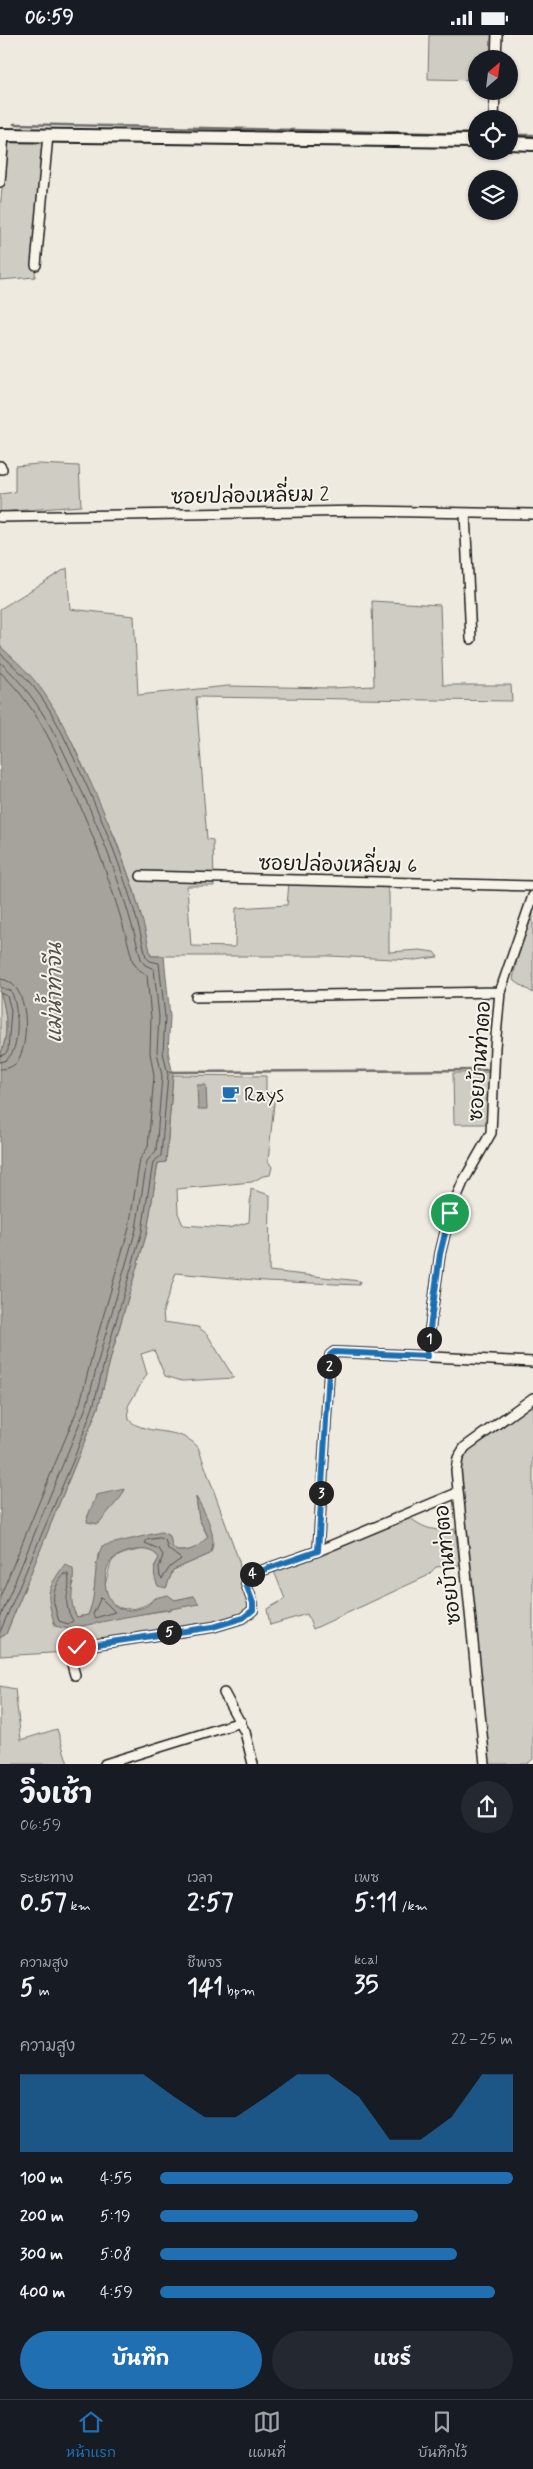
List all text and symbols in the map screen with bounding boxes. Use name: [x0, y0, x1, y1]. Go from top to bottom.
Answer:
text: 06:59: [25, 5, 74, 30]
north arrow: [468, 50, 518, 100]
map controls: [468, 50, 518, 220]
button: locate: [468, 110, 518, 160]
button: layers: [468, 170, 518, 220]
street label: ซอยปล่องเหลี่ยม 2: [171, 475, 330, 511]
street label: ซอยปล่องเหลี่ยม 6: [258, 844, 418, 880]
water label: แม่น้ำท่าจีน: [34, 942, 69, 1043]
street label: ซอยบ้านท่าตอ: [462, 1000, 498, 1122]
place label: Rays: [244, 1082, 284, 1109]
cafe icon: Rays: [220, 1084, 240, 1104]
pin: [429, 1192, 471, 1234]
icon: arrive: [436, 1199, 464, 1227]
pin: 1: [416, 1327, 442, 1351]
text: 1: [426, 1330, 433, 1348]
pin: 2: [316, 1353, 342, 1379]
text: 2: [326, 1357, 333, 1375]
pin: 3: [308, 1481, 334, 1505]
text: 3: [318, 1484, 325, 1502]
street label: ซอยบ้านท่าตอ: [428, 1503, 468, 1626]
pin: 4: [240, 1561, 264, 1587]
text: 4: [248, 1565, 257, 1583]
pin: 5: [156, 1619, 182, 1645]
text: 5: [165, 1623, 174, 1641]
pin: [56, 1626, 98, 1668]
icon: check: [63, 1633, 91, 1661]
text: วิ่งเช้า: [20, 1777, 92, 1814]
button: share: [461, 1781, 513, 1833]
text: 06:59: [20, 1815, 61, 1836]
text: ระยะทาง: [20, 1869, 73, 1887]
text: เวลา: [187, 1869, 213, 1887]
text: เพซ: [354, 1869, 379, 1887]
text: 0.57: [20, 1887, 67, 1920]
text: 2:57: [187, 1887, 234, 1920]
text: 5:11: [354, 1887, 398, 1920]
text: km: [67, 1897, 91, 1915]
text: /km: [398, 1897, 428, 1915]
text: kcal: [354, 1951, 378, 1969]
text: ความสูง: [20, 1954, 68, 1972]
text: ชีพจร: [187, 1954, 222, 1972]
text: 35: [354, 1969, 379, 2002]
text: 5: [20, 1972, 35, 2005]
text: 141: [187, 1972, 223, 2005]
text: m: [35, 1982, 50, 2000]
text: bpm: [223, 1982, 255, 2000]
text: 22–25 m: [451, 2029, 513, 2050]
text: ความสูง: [20, 2036, 75, 2057]
text: 100 m: [20, 2168, 63, 2189]
text: 4:55: [100, 2168, 132, 2189]
text: 200 m: [20, 2206, 64, 2227]
text: 5:19: [100, 2206, 131, 2227]
text: 300 m: [20, 2244, 63, 2265]
text: 5:08: [100, 2244, 132, 2265]
text: 400 m: [20, 2282, 65, 2303]
text: 4:59: [100, 2282, 133, 2303]
button: บันทึก: [20, 2331, 262, 2389]
button: แชร์: [272, 2331, 513, 2389]
tab: หน้าแรก: [66, 2408, 116, 2462]
tab: แผนที่: [248, 2408, 286, 2462]
tab: บันทึกไว้: [418, 2408, 467, 2462]

